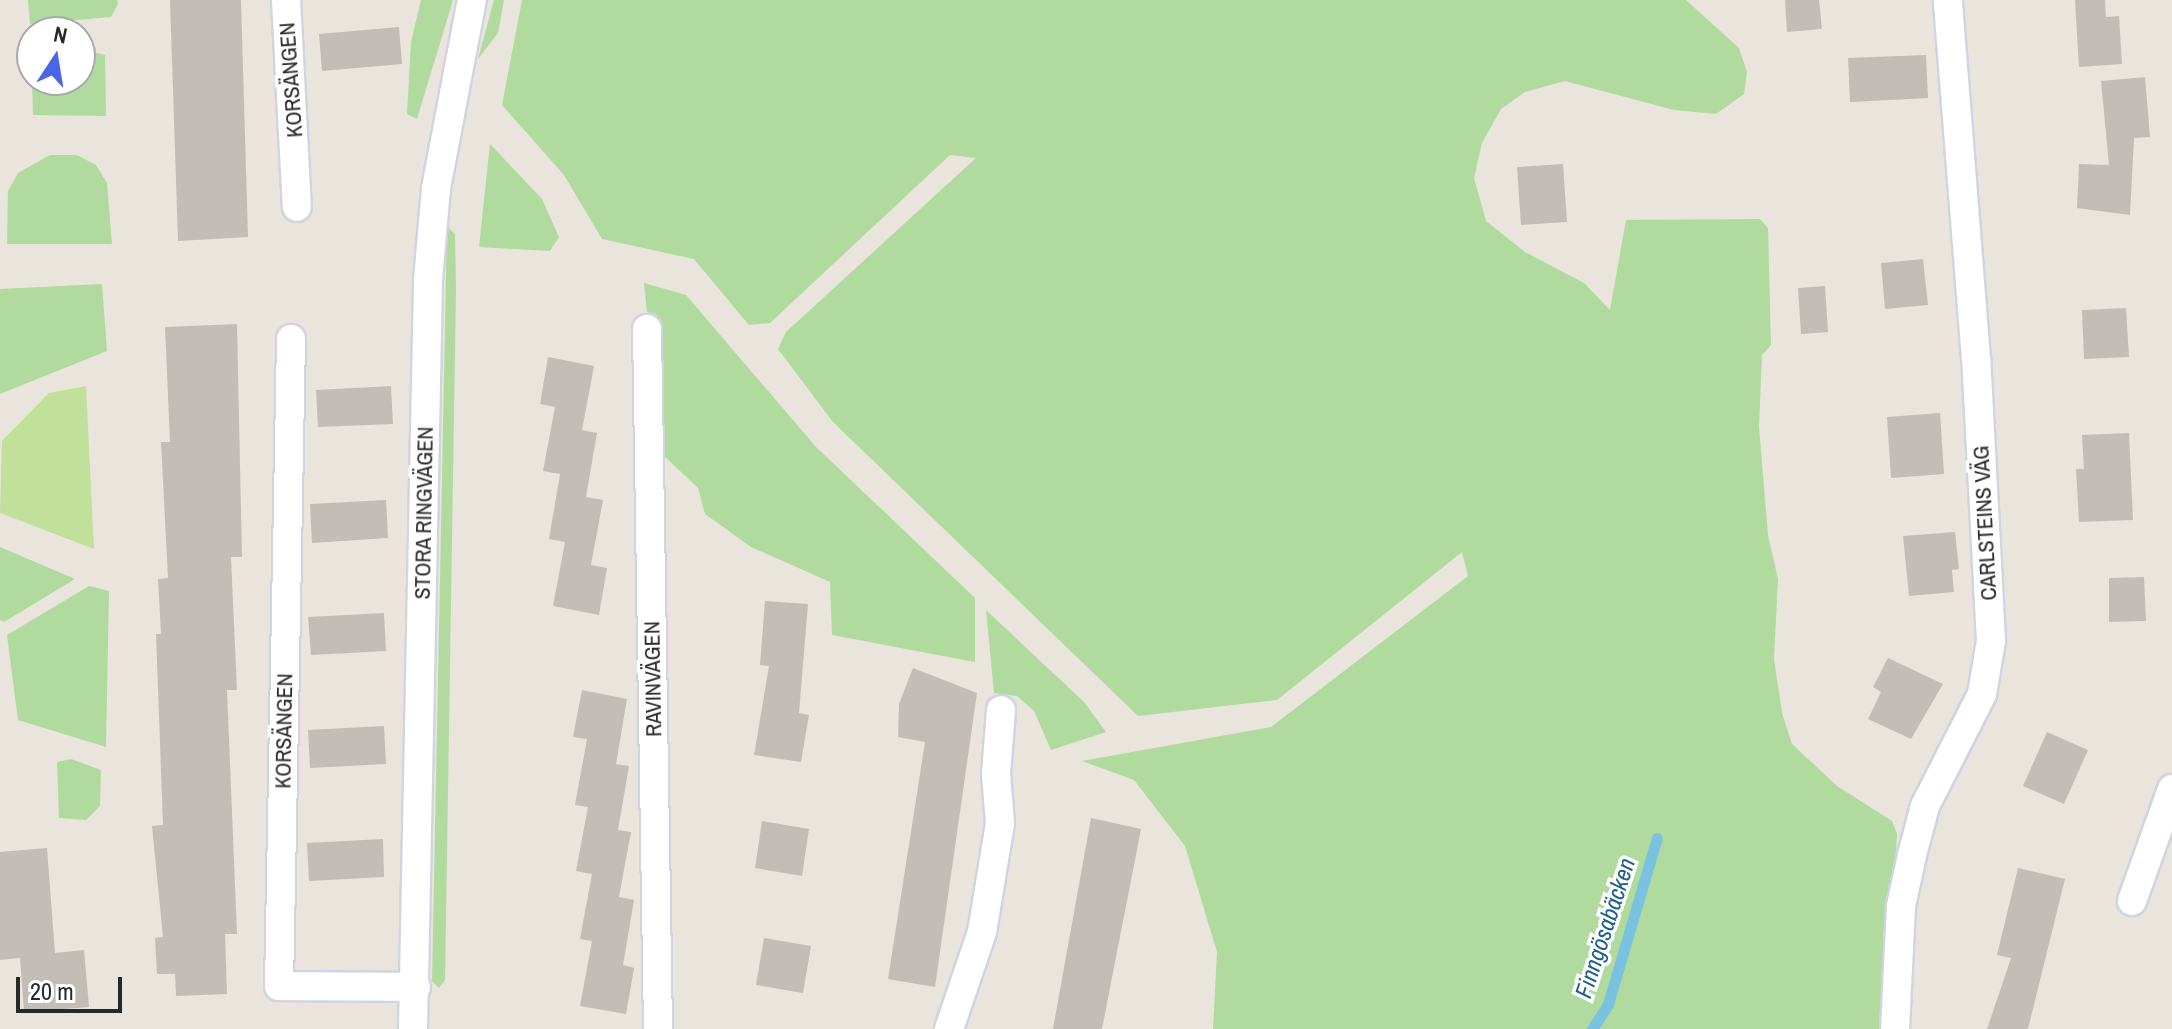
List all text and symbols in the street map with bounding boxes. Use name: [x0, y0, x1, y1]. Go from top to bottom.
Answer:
north arrow: [16, 16, 96, 96]
text: N: [51, 18, 70, 51]
street label: KORSÄNGEN: [274, 22, 308, 138]
street label: STORA RINGVÄGEN: [409, 426, 439, 600]
street label: CARLSTEINS VÄG: [1968, 445, 2002, 601]
street label: RAVINVÄGEN: [639, 621, 667, 737]
street label: KORSÄNGEN: [270, 673, 298, 789]
water label: Finngösabäcken: [1569, 854, 1641, 1002]
scale bar: [20, 961, 126, 1011]
text: 20 m: [30, 975, 74, 1007]

